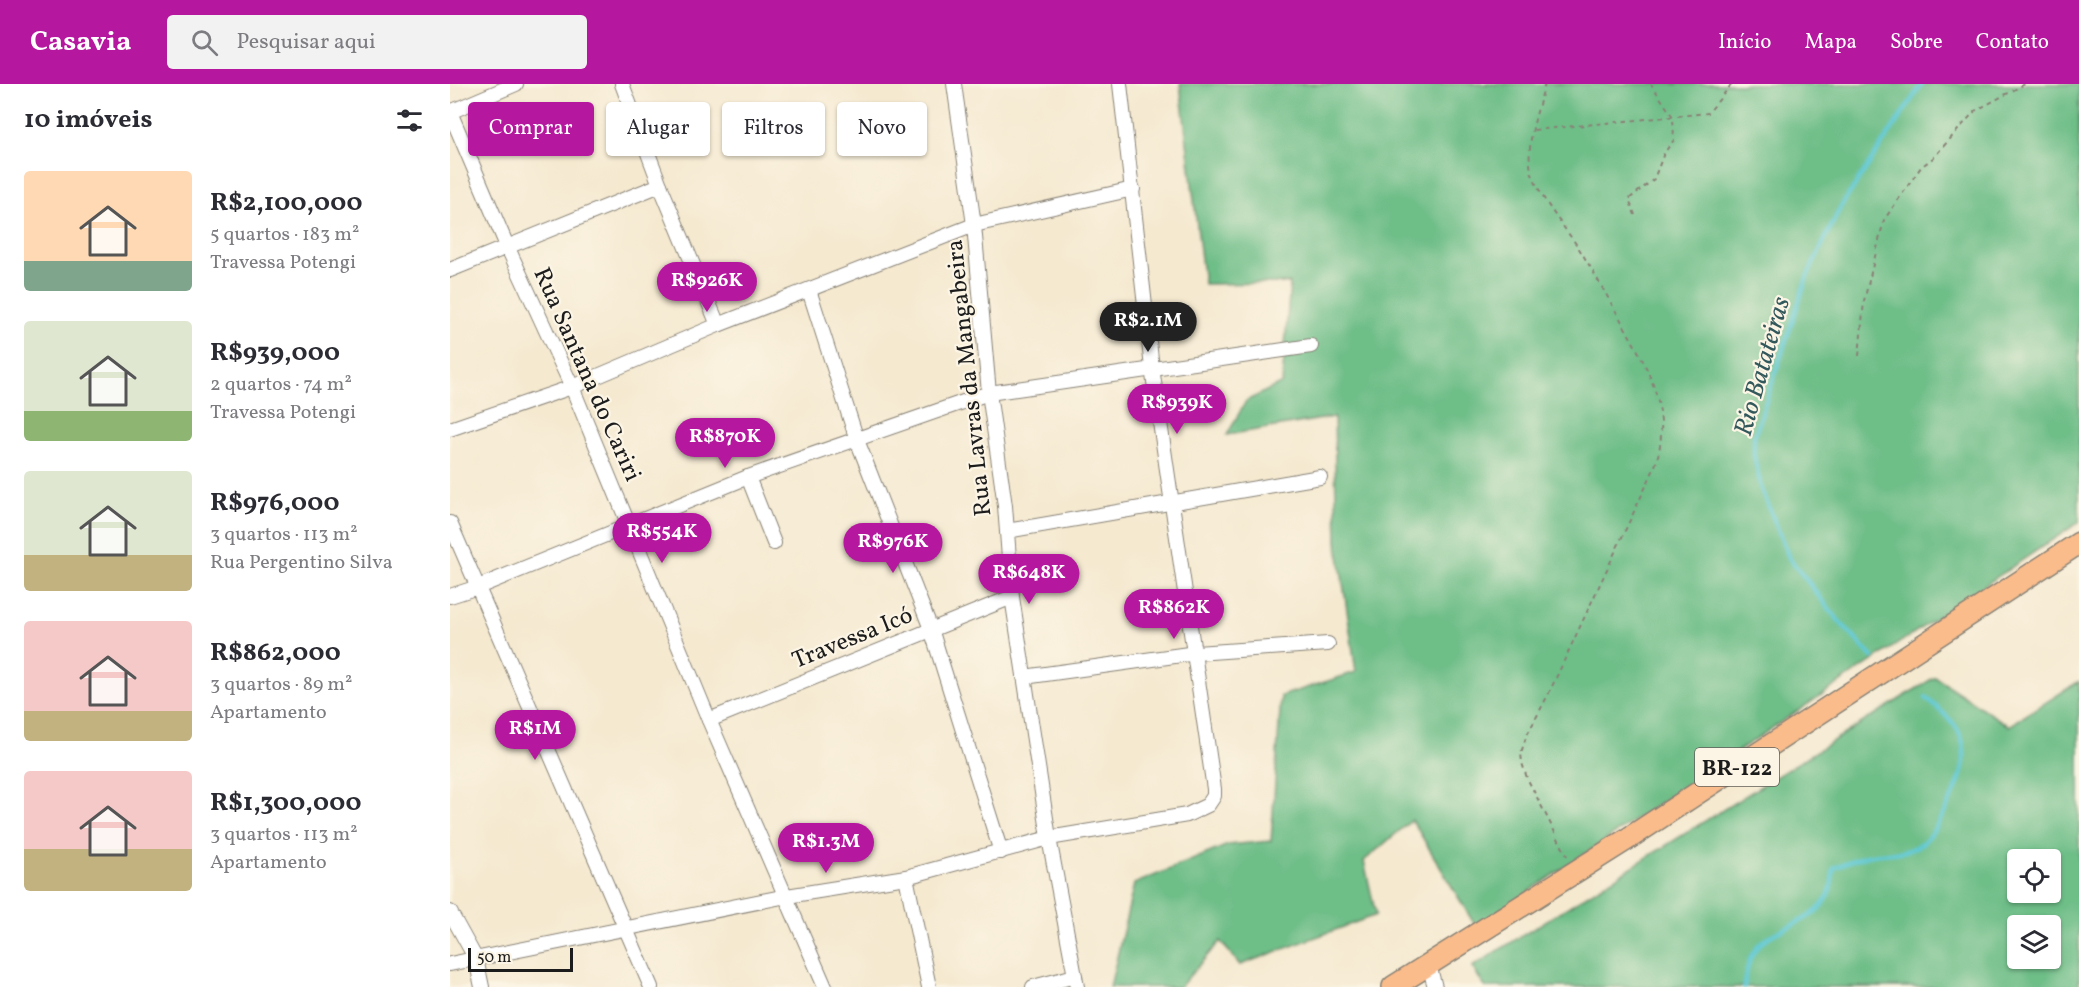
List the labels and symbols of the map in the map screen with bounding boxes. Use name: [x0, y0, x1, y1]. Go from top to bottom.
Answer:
street label: Rua Lavras da Mangabeira: [939, 238, 1001, 518]
street label: Rua Santana do Cariri: [524, 262, 649, 487]
pin: R$926K: [658, 262, 756, 313]
water label: Rio Batateiras: [1726, 292, 1800, 440]
pin: R$2.1M: [1099, 302, 1197, 353]
pin: R$939K: [1128, 384, 1226, 435]
pin: R$870K: [676, 418, 774, 469]
pin: R$554K: [613, 513, 711, 564]
pin: R$976K: [844, 523, 942, 574]
pin: R$648K: [980, 554, 1078, 605]
pin: R$862K: [1125, 589, 1223, 640]
street label: Travessa Icó: [787, 599, 918, 678]
pin: R$1M: [499, 710, 571, 761]
road number: BR-122: [1695, 748, 1779, 786]
pin: R$1.3M: [777, 823, 875, 874]
scale bar: [468, 945, 573, 972]

